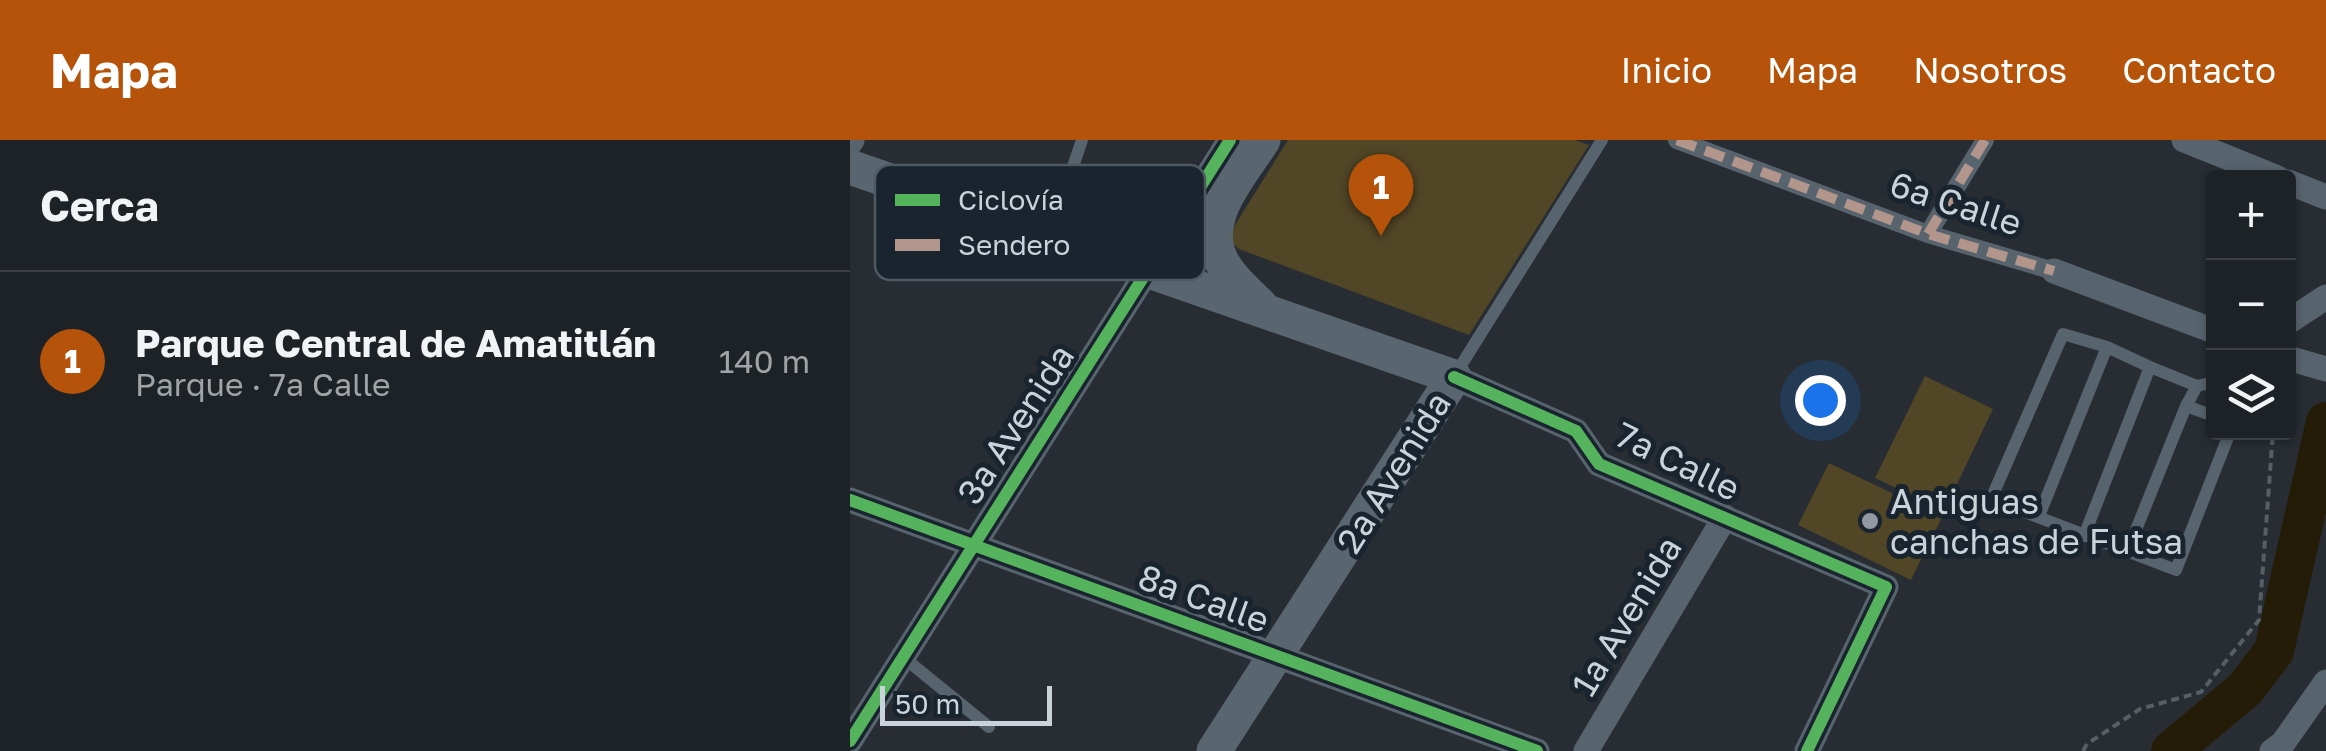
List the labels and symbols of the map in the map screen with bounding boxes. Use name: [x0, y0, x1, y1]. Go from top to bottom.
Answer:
pin: 1: [1348, 153, 1414, 236]
street label: 6a Calle: [1885, 162, 2027, 244]
legend: [875, 165, 1205, 280]
text: Ciclovía: [958, 183, 1064, 216]
text: Sendero: [958, 228, 1070, 261]
street label: 3a Avenida: [948, 336, 1082, 512]
your location: [1795, 375, 1846, 426]
street label: 2a Avenida: [1327, 384, 1459, 560]
street label: 7a Calle: [1609, 413, 1747, 509]
place label: Antiguas canchas de Futsa: [1890, 480, 2183, 562]
marker: Antiguas canchas de Futsa: [1859, 510, 1881, 532]
street label: 1a Avenida: [1562, 529, 1690, 703]
street label: 8a Calle: [1133, 555, 1275, 641]
scale bar: [880, 681, 1052, 726]

